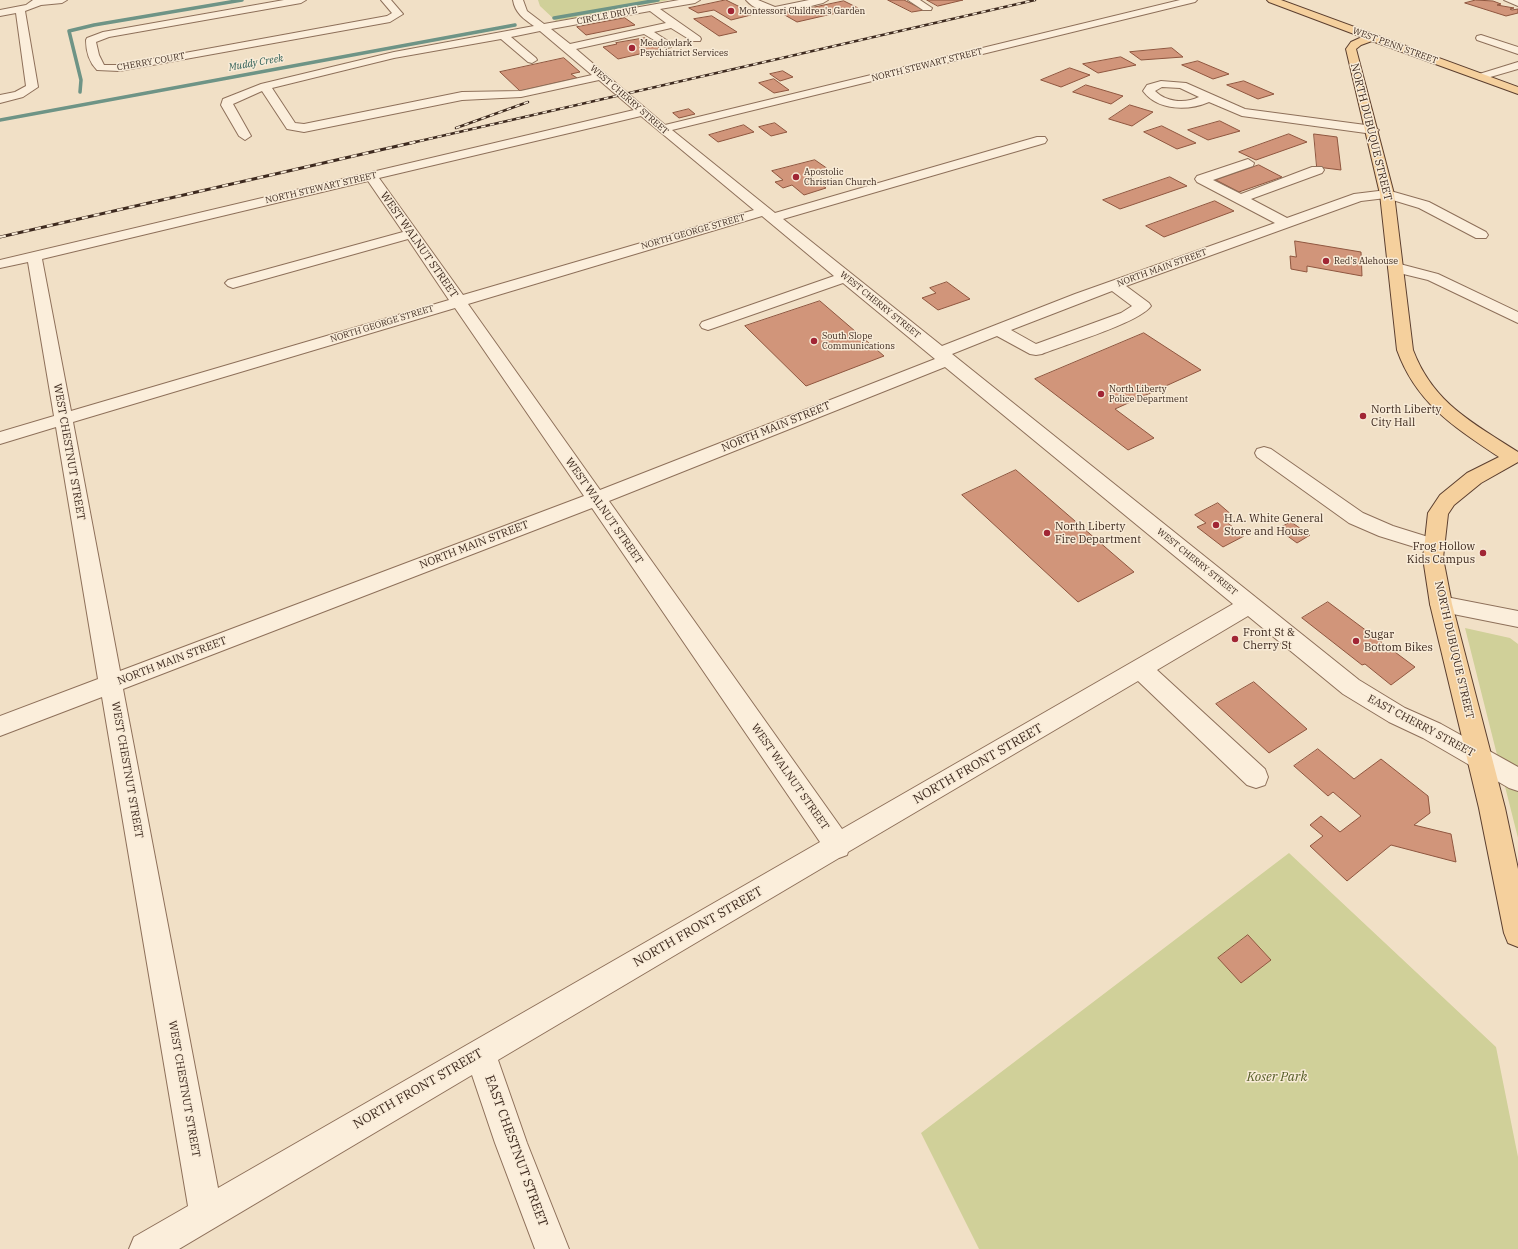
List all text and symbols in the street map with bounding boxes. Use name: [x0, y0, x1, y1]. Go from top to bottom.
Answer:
street label: CIRCLE DRIVE: [576, 5, 638, 27]
marker: Montessori Children's Garden: [726, 6, 736, 16]
place label: Montessori Children's Garden: [739, 6, 865, 16]
street label: WEST PENN STREET: [1351, 26, 1439, 66]
place label: Meadowlark Psychiatrict Services: [640, 38, 728, 59]
marker: Meadowlark Psychiatrict Services: [627, 43, 637, 53]
street label: NORTH STEWART STREET: [870, 46, 984, 84]
street label: CHERRY COURT: [116, 51, 186, 73]
water label: Muddy Creek: [228, 52, 284, 74]
street label: NORTH DUBUQUE STREET: [1348, 62, 1394, 202]
street label: WEST CHERRY STREET: [588, 63, 670, 137]
place label: Apostolic Christian Church: [804, 167, 877, 188]
street label: NORTH STEWART STREET: [264, 170, 378, 206]
marker: Apostolic Christian Church: [791, 172, 801, 182]
street label: WEST WALNUT STREET: [377, 189, 461, 301]
street label: NORTH GEORGE STREET: [640, 212, 746, 252]
street label: NORTH MAIN STREET: [1115, 247, 1209, 289]
marker: Red's Alehouse: [1321, 256, 1331, 266]
place label: Red's Alehouse: [1334, 256, 1398, 266]
street label: WEST CHERRY STREET: [838, 269, 922, 341]
street label: NORTH GEORGE STREET: [329, 303, 435, 345]
place label: South Slope Communications: [822, 331, 895, 352]
marker: South Slope Communications: [809, 336, 819, 346]
street label: WEST CHESTNUT STREET: [50, 383, 88, 521]
place label: North Liberty Police Department: [1109, 384, 1188, 405]
marker: North Liberty Police Department: [1096, 389, 1106, 399]
street label: NORTH MAIN STREET: [720, 399, 832, 455]
place label: North Liberty City Hall: [1371, 403, 1441, 429]
marker: North Liberty City Hall: [1358, 411, 1368, 421]
street label: WEST WALNUT STREET: [562, 455, 646, 567]
place label: H.A. White General Store and House: [1224, 512, 1323, 538]
street label: NORTH MAIN STREET: [417, 518, 531, 572]
place label: North Liberty Fire Department: [1055, 520, 1141, 546]
marker: H.A. White General Store and House: [1211, 520, 1221, 530]
street label: WEST CHERRY STREET: [1155, 526, 1239, 598]
marker: North Liberty Fire Department: [1042, 528, 1052, 538]
place label: Frog Hollow Kids Campus: [1407, 540, 1475, 566]
marker: Frog Hollow Kids Campus: [1478, 548, 1488, 558]
street label: NORTH DUBUQUE STREET: [1432, 580, 1476, 720]
place label: Front St & Cherry St: [1243, 626, 1295, 652]
place label: Sugar Bottom Bikes: [1364, 628, 1433, 654]
street label: NORTH MAIN STREET: [115, 634, 229, 688]
marker: Front St & Cherry St: [1230, 634, 1240, 644]
marker: Sugar Bottom Bikes: [1351, 636, 1361, 646]
street label: EAST CHERRY STREET: [1365, 692, 1477, 760]
street label: WEST CHESTNUT STREET: [108, 701, 146, 839]
street label: NORTH FRONT STREET: [910, 720, 1046, 808]
street label: WEST WALNUT STREET: [748, 721, 832, 833]
street label: NORTH FRONT STREET: [630, 883, 766, 971]
street label: WEST CHESTNUT STREET: [165, 1020, 203, 1158]
street label: NORTH FRONT STREET: [350, 1045, 486, 1133]
park label: Koser Park: [1247, 1069, 1307, 1085]
street label: EAST CHESTNUT STREET: [481, 1073, 551, 1229]

